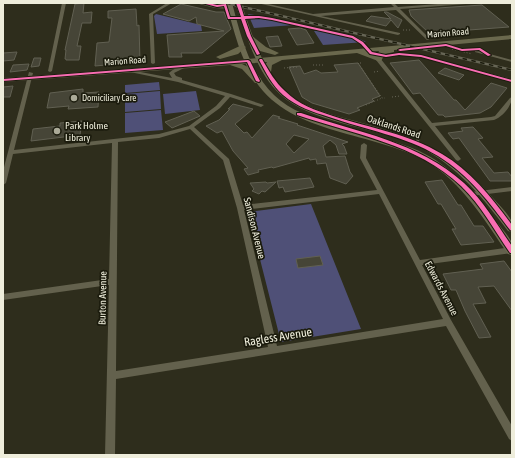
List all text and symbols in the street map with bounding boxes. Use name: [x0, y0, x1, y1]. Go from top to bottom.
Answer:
street label: Marion Road: [427, 26, 469, 40]
street label: Marion Road: [104, 55, 146, 67]
marker: Domiciliary Care: [69, 93, 79, 103]
place label: Domiciliary Care: [82, 93, 136, 103]
street label: Oaklands Road: [366, 113, 422, 140]
place label: Park Holme Library: [65, 120, 108, 143]
marker: Park Holme Library: [52, 126, 62, 136]
street label: Sandison Avenue: [242, 196, 268, 260]
street label: Edwards Avenue: [423, 259, 461, 318]
street label: Burton Avenue: [97, 271, 108, 325]
street label: Ragless Avenue: [243, 325, 313, 349]

